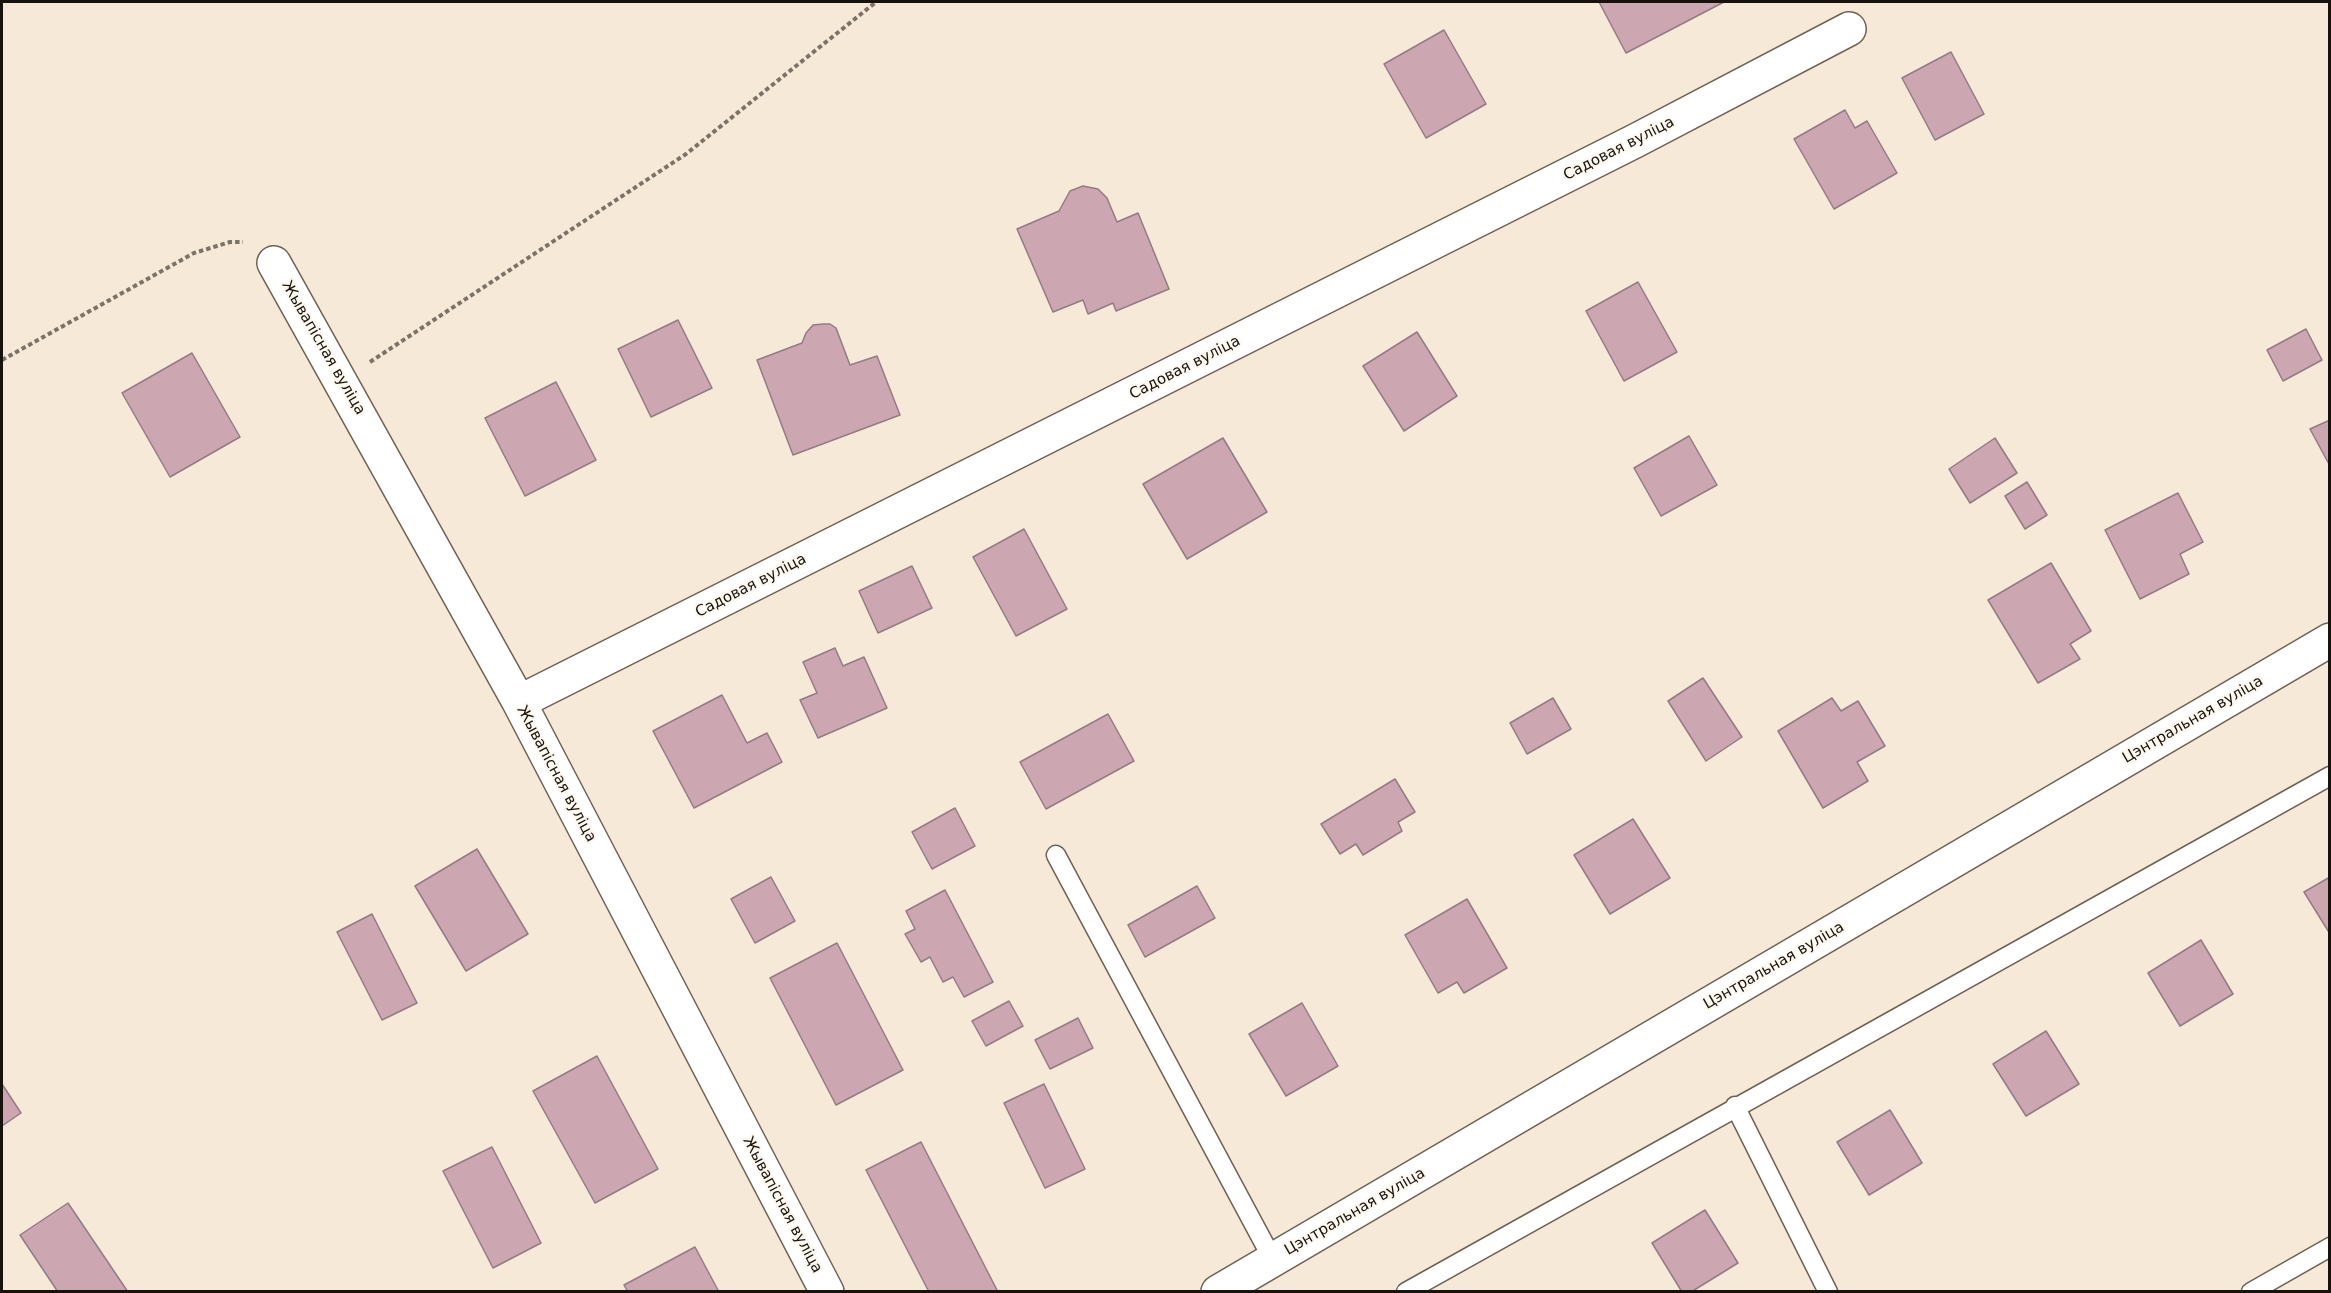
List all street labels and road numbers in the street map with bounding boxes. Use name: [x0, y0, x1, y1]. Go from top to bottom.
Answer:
street label: Садовая вуліца: [1561, 113, 1677, 185]
street label: Жывапісная вуліца: [277, 278, 369, 418]
street label: Садовая вуліца: [1127, 332, 1243, 404]
street label: Садовая вуліца: [693, 550, 809, 622]
street label: Цэнтральная вуліца: [2120, 672, 2266, 768]
street label: Жывапісная вуліца: [512, 703, 600, 845]
street label: Цэнтральная вуліца: [1701, 918, 1847, 1014]
street label: Жывапісная вуліца: [738, 1134, 826, 1276]
street label: Цэнтральная вуліца: [1282, 1164, 1428, 1260]

